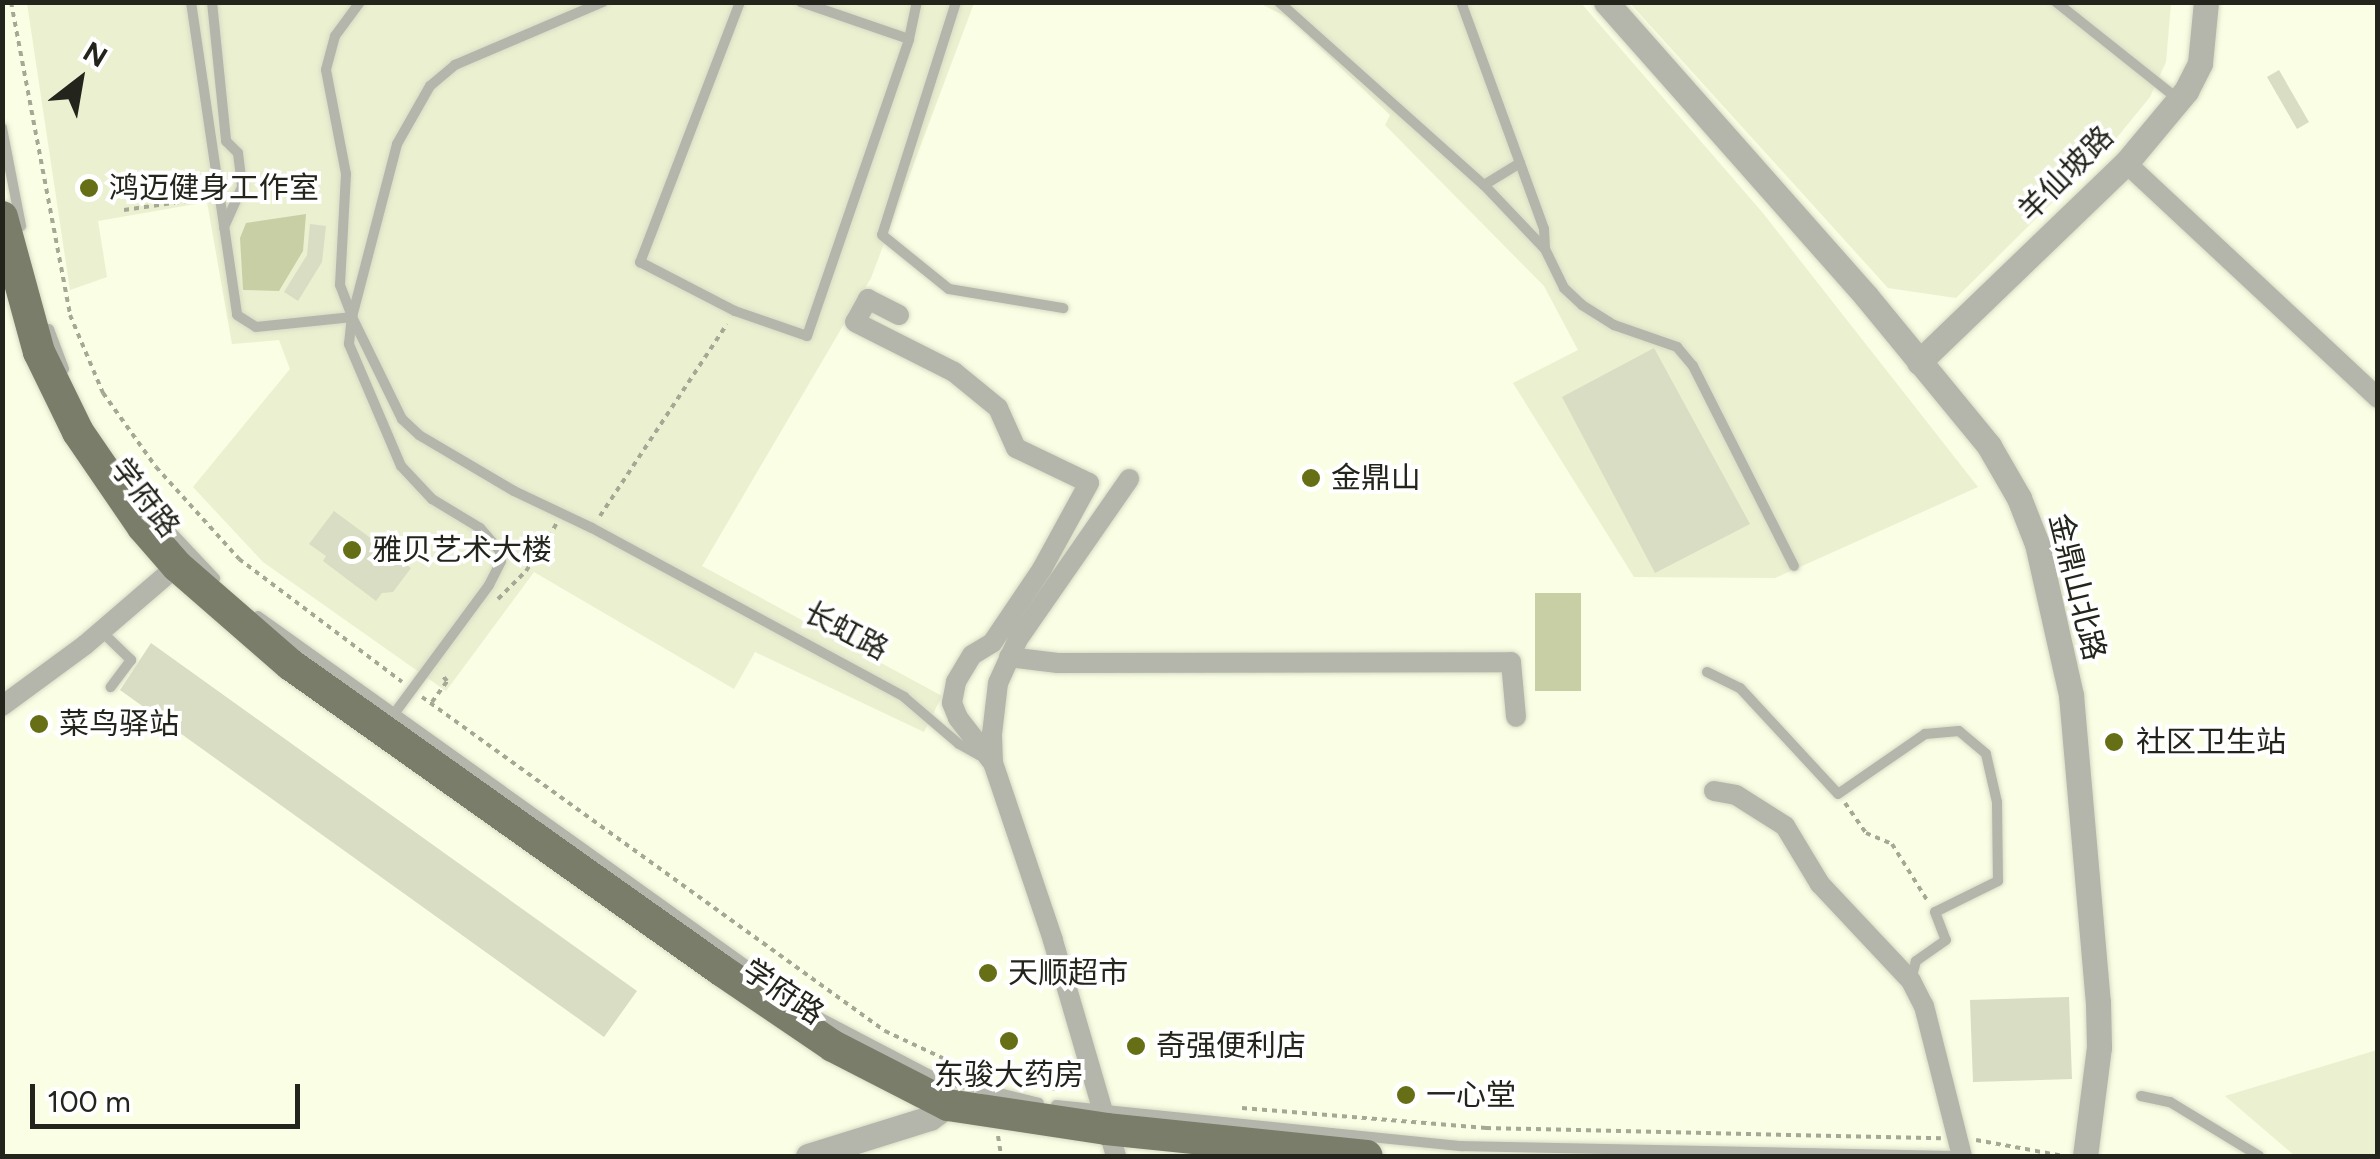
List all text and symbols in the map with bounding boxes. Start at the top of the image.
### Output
north arrow [30,30,130,130]
text: N [77,34,113,74]
street label: 羊仙坡路 [2011,119,2121,229]
place label: 鸿迈健身工作室 [109,170,319,206]
marker: 鸿迈健身工作室 [78,177,100,199]
street label: 学府路 [103,451,187,545]
place label: 金鼎山 [1331,460,1421,496]
marker: 金鼎山 [1300,467,1322,489]
street label: 金鼎山北路 [2041,510,2113,664]
place label: 雅贝艺术大楼 [372,532,552,568]
marker: 雅贝艺术大楼 [341,539,363,561]
street label: 长虹路 [798,594,894,668]
place label: 菜鸟驿站 [59,706,179,742]
marker: 菜鸟驿站 [28,713,50,735]
place label: 社区卫生站 [2136,724,2286,760]
marker: 社区卫生站 [2101,729,2127,755]
street label: 学府路 [736,952,830,1032]
place label: 天顺超市 [1008,955,1128,991]
marker: 天顺超市 [977,962,999,984]
place label: 奇强便利店 [1156,1028,1306,1064]
marker: 东骏大药房 [998,1030,1020,1052]
marker: 奇强便利店 [1125,1035,1147,1057]
place label: 东骏大药房 [934,1057,1084,1093]
scale bar [35,1064,305,1126]
place label: 一心堂 [1426,1077,1516,1113]
text: 100 m [47,1083,131,1120]
marker: 一心堂 [1395,1084,1417,1106]

